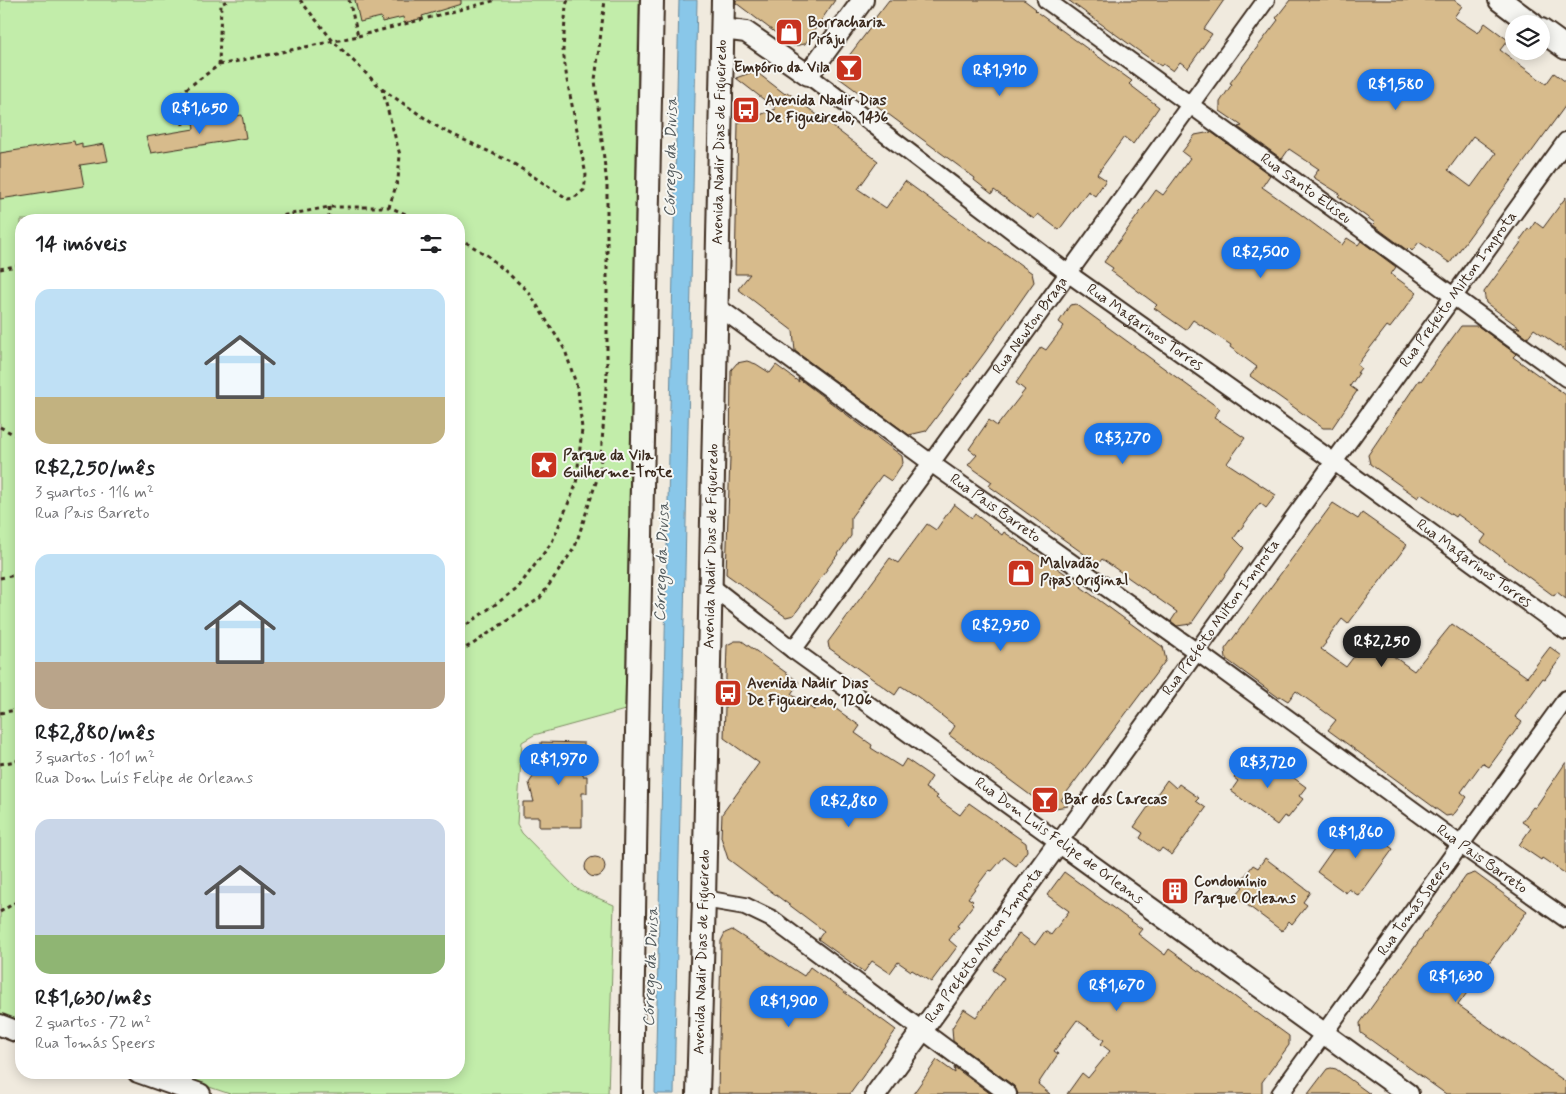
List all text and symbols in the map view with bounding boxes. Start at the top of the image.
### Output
place label: Borracharia Piráju [808,13,886,50]
map controls [1505,15,1550,60]
button: layers [1505,15,1550,60]
shop icon: Borracharia Piráju [774,17,804,47]
street label: Avenida Nadir Dias de Figueiredo [708,39,732,245]
bar icon: Empório da Vila [834,53,864,83]
pin: R$1,910 [954,54,1046,97]
place label: Empório da Vila [734,58,830,78]
text: R$1,910 [973,60,1027,81]
pin: R$1,580 [1350,68,1442,111]
text: R$1,580 [1368,74,1424,95]
place label: Avenida Nadir Dias De Figueiredo, 1436 [765,91,888,130]
pin: R$1,650 [154,92,246,135]
water label: Córrego da Divisa [659,95,685,217]
bus stop icon: Avenida Nadir Dias De Figueiredo, 1436 [731,95,761,125]
text: R$1,650 [172,98,228,119]
street label: Rua Santo Eliseu [1256,149,1355,229]
street label: Rua Prefeito Milton Improta [1395,207,1522,372]
text: 14 imóveis [35,230,127,258]
icon: filters [417,230,445,258]
pin: R$2,500 [1215,236,1307,279]
text: R$2,500 [1232,242,1290,263]
street label: Rua Newton Braga [988,273,1073,379]
street label: Rua Magarinos Torres [1082,279,1207,376]
icon: home [195,322,285,412]
pin: R$3,270 [1077,422,1169,465]
text: R$3,270 [1095,428,1151,449]
street label: Avenida Nadir Dias de Figueiredo [699,443,724,649]
place label: Parque da Vila Guilherme-Trote [563,446,673,483]
place icon: Parque da Vila Guilherme-Trote [529,450,559,480]
text: R$2,250/mês [35,454,155,482]
street label: Rua Pais Barreto [945,469,1045,548]
text: 3 quartos · 116 m² [35,482,154,503]
water label: Córrego da Divisa [649,500,677,622]
text: Rua Pais Barreto [35,503,150,524]
street label: Rua Magarinos Torres [1412,515,1536,613]
street label: Rua Prefeito Milton Improta [1158,535,1285,700]
place label: Malvadão Pipas Original [1040,554,1128,593]
shop icon: Malvadão Pipas Original [1006,558,1036,588]
icon: home [195,587,285,677]
pin: R$2,950 [955,610,1047,652]
text: R$2,950 [972,615,1030,636]
pin: R$2,250 [1336,626,1428,668]
text: R$2,250 [1354,631,1410,652]
place label: Avenida Nadir Dias De Figueiredo, 1206 [747,674,872,713]
bus stop icon: Avenida Nadir Dias De Figueiredo, 1206 [713,678,743,708]
text: R$2,880/mês [35,719,155,747]
pin: R$1,970 [513,744,605,786]
pin: R$3,720 [1222,746,1314,789]
text: 3 quartos · 101 m² [35,747,155,768]
text: R$1,970 [531,749,587,770]
text: R$3,720 [1240,752,1296,773]
text: Rua Dom Luís Felipe de Orleans [35,768,253,789]
street label: Rua Dom Luís Felipe de Orleans [970,773,1148,909]
bar icon: Bar dos Carecas [1030,785,1060,815]
pin: R$2,880 [803,786,895,828]
place label: Bar dos Carecas [1064,790,1168,810]
text: R$2,880 [821,791,877,812]
pin: R$1,860 [1310,816,1402,859]
street label: Rua Pais Barreto [1432,820,1531,899]
text: R$1,860 [1329,822,1383,843]
street label: Avenida Nadir Dias de Figueiredo [689,849,715,1055]
icon: home [195,852,285,942]
street label: Rua Tomás Speers [1373,857,1456,960]
street label: Rua Prefeito Milton Improta [921,863,1048,1027]
place label: Condomínio Parque Orleans [1194,872,1296,909]
building icon: Condomínio Parque Orleans [1160,876,1190,906]
water label: Córrego da Divisa [638,905,666,1027]
pin: R$1,630 [1410,960,1502,1003]
text: R$1,630 [1429,966,1483,987]
pin: R$1,670 [1071,970,1163,1012]
text: R$1,670 [1089,975,1145,996]
text: R$1,630/mês [35,984,151,1012]
pin: R$1,900 [743,986,835,1028]
text: R$1,900 [760,991,818,1012]
text: 2 quartos · 72 m² [35,1012,151,1033]
text: Rua Tomás Speers [35,1033,155,1054]

